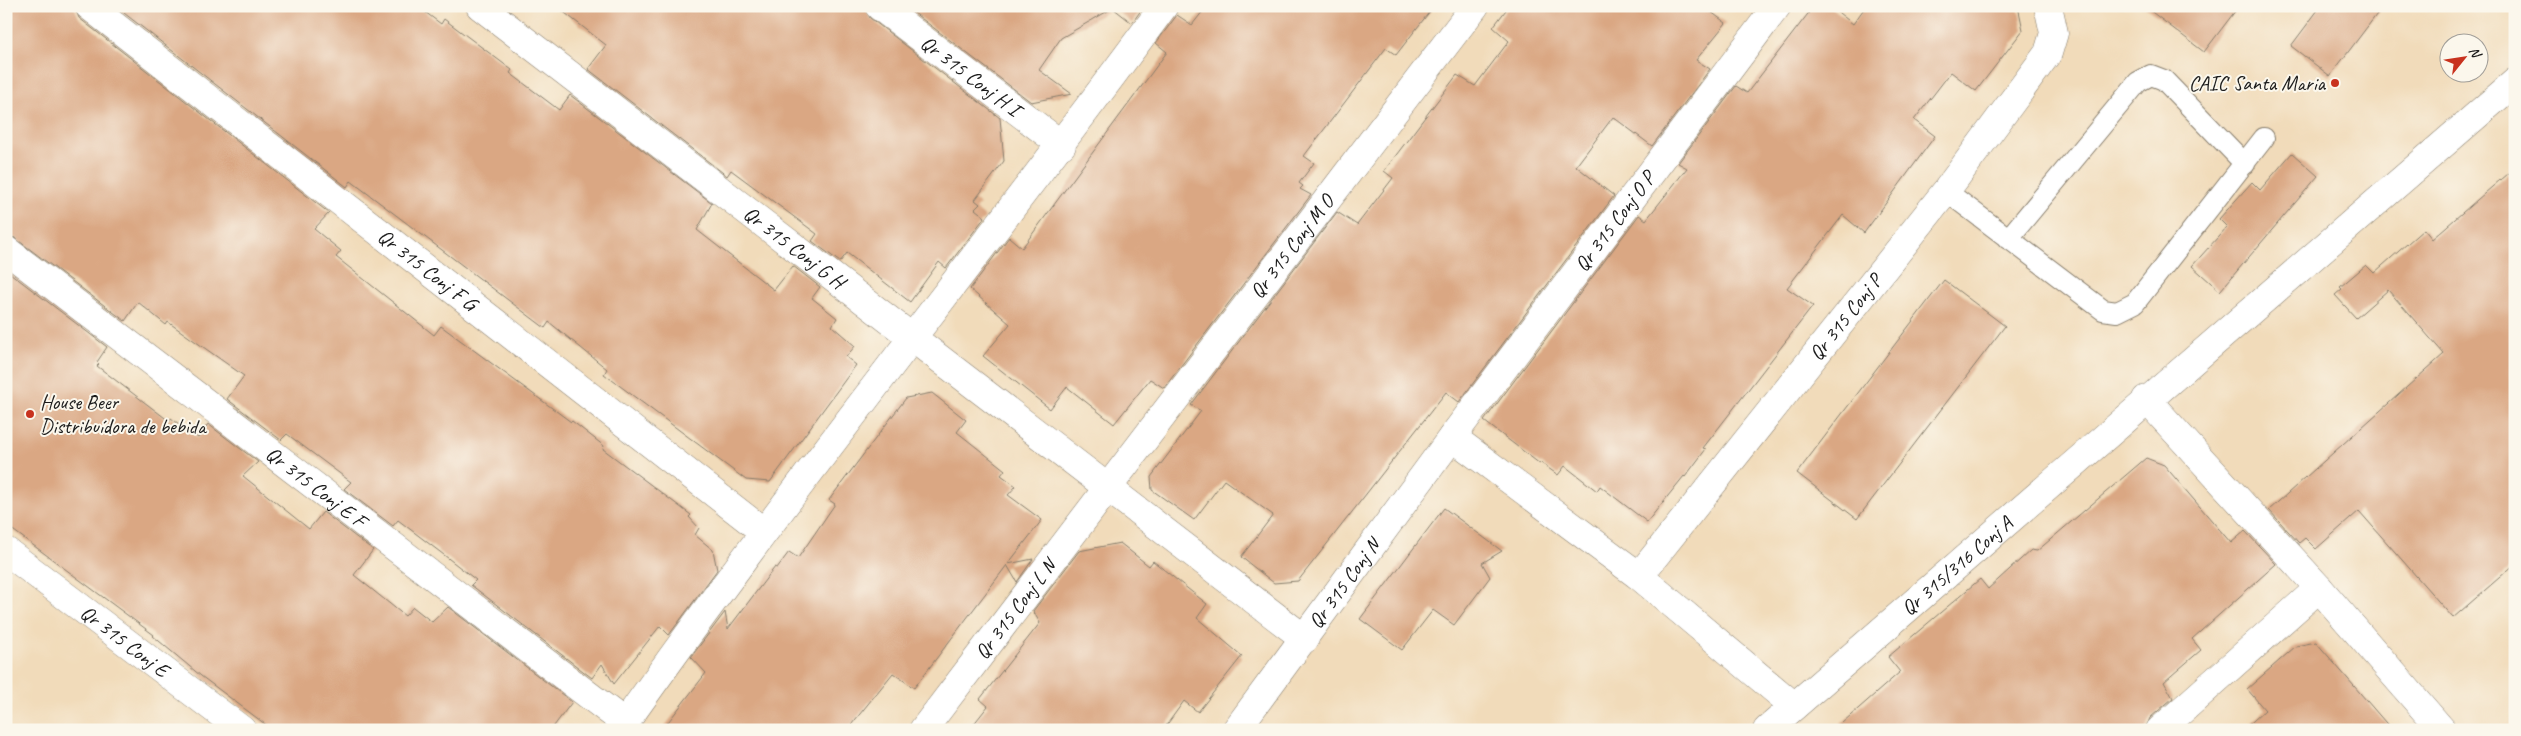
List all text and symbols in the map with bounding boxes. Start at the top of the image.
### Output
street label: Qr 315 Conj H I [916,29,1029,124]
north arrow [2438,32,2488,82]
text: N [2465,44,2486,62]
place label: CAIC Santa Maria [2189,70,2327,96]
marker: CAIC Santa Maria [2329,77,2341,89]
street label: Qr 315 Conj O P [1569,164,1662,276]
street label: Qr 315 Conj M O [1244,187,1341,303]
street label: Qr 315 Conj G H [739,200,852,296]
street label: Qr 315 Conj F G [373,223,485,318]
street label: Qr 315 Conj P [1803,267,1889,365]
place label: House Beer Distribuídora de bebida [40,389,208,439]
marker: House Beer Distribuídora de bebida [24,408,36,420]
street label: Qr 315 Conj E F [261,440,374,536]
street label: Qr 315/316 Conj A [1896,509,2019,621]
street label: Qr 315 Conj N [1302,531,1387,633]
street label: Qr 315 Conj L N [969,552,1063,664]
street label: Qr 315 Conj E [75,599,176,685]

